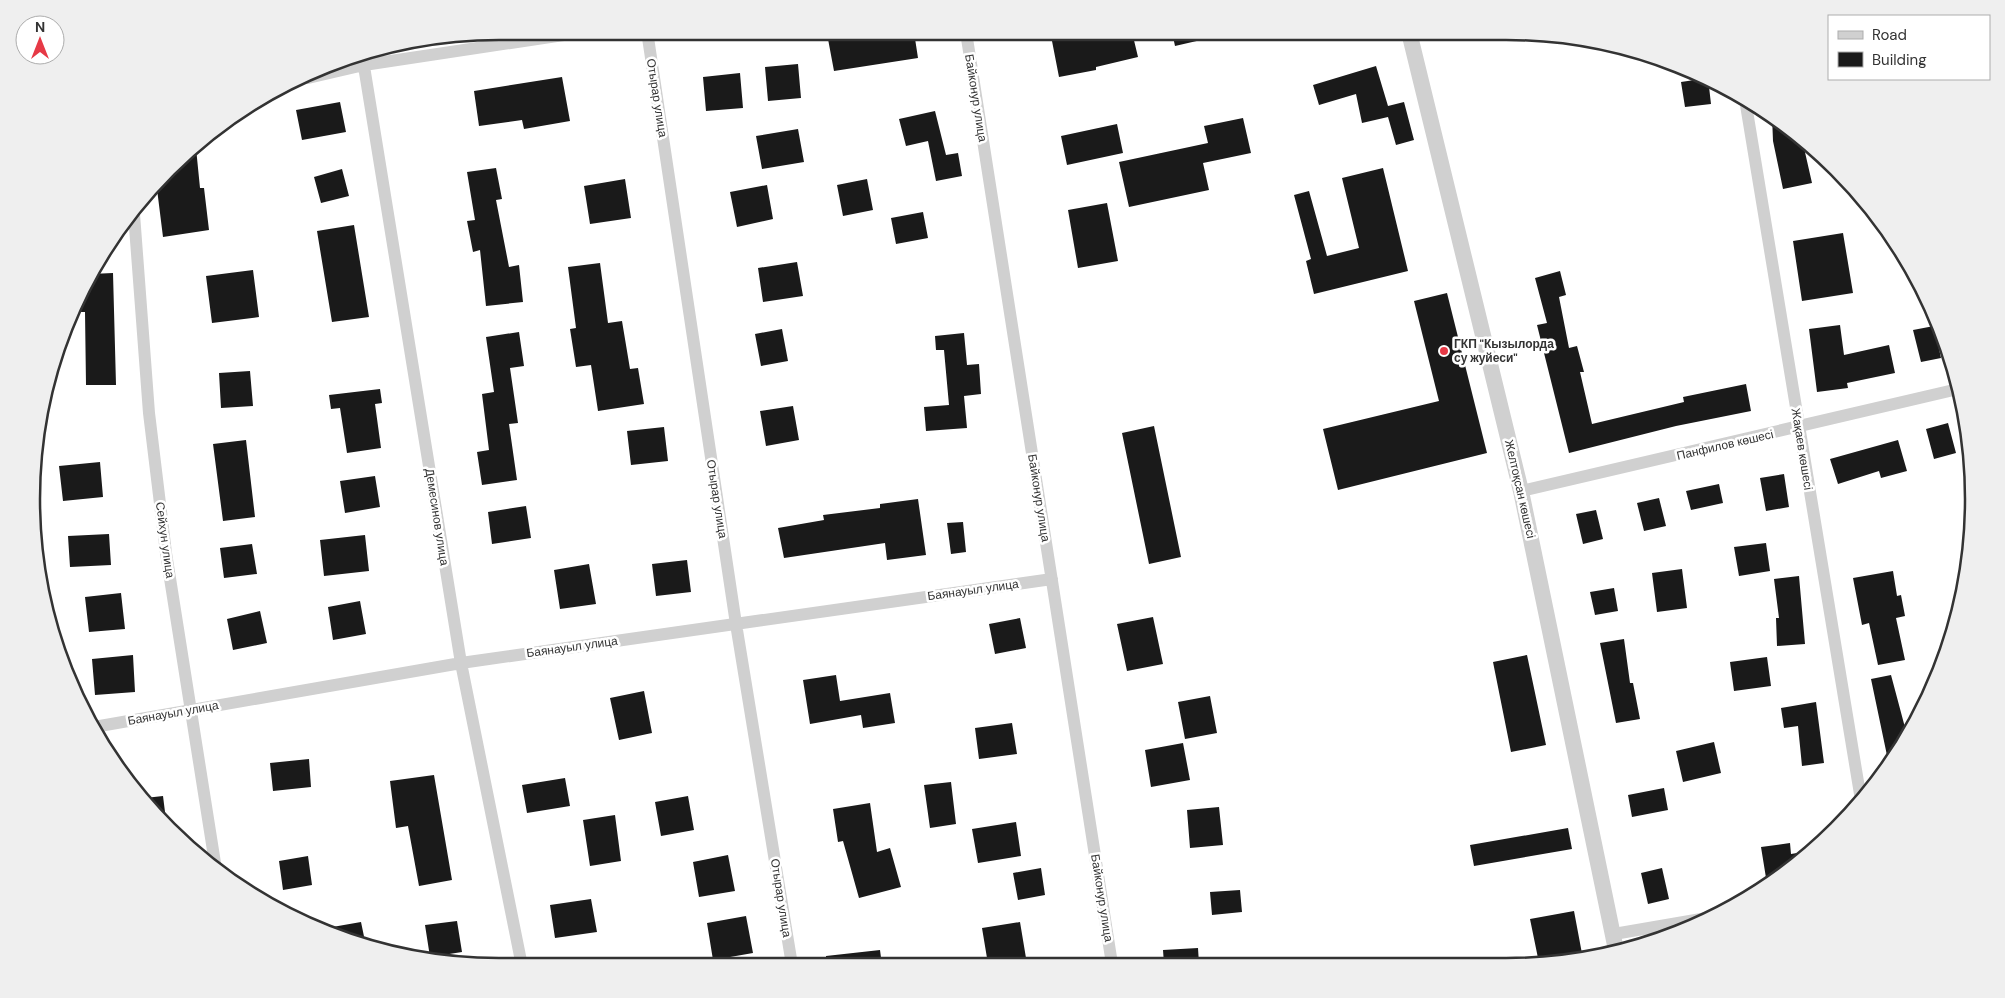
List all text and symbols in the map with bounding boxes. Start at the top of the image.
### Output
north arrow [15,15,65,65]
legend [1828,15,1990,80]
text: N [35,18,45,36]
text: Road [1872,25,1907,45]
text: Building [1872,50,1927,70]
street label: Байконур улица [961,53,991,143]
street label: Отырар улица [643,57,671,139]
place label: ГКП "Кызылорда су жуйеси" [1454,336,1554,366]
marker: ГКП "Кызылорда су жуйеси" [1438,345,1450,357]
street label: Жақаев көшесі [1788,407,1816,491]
street label: Панфилов көшесі [1675,426,1775,464]
street label: Желтоқсан көшесі [1501,438,1539,540]
street label: Байконур улица [1024,453,1054,543]
street label: Отырар улица [703,458,731,540]
street label: Демесинов улица [421,467,453,567]
street label: Сейхун улица [152,501,178,579]
street label: Баянауыл улица [926,576,1020,604]
street label: Баянауыл улица [525,633,619,661]
street label: Баянауыл улица [126,697,220,729]
street label: Байконур улица [1087,853,1117,943]
street label: Отырар улица [767,857,795,939]

